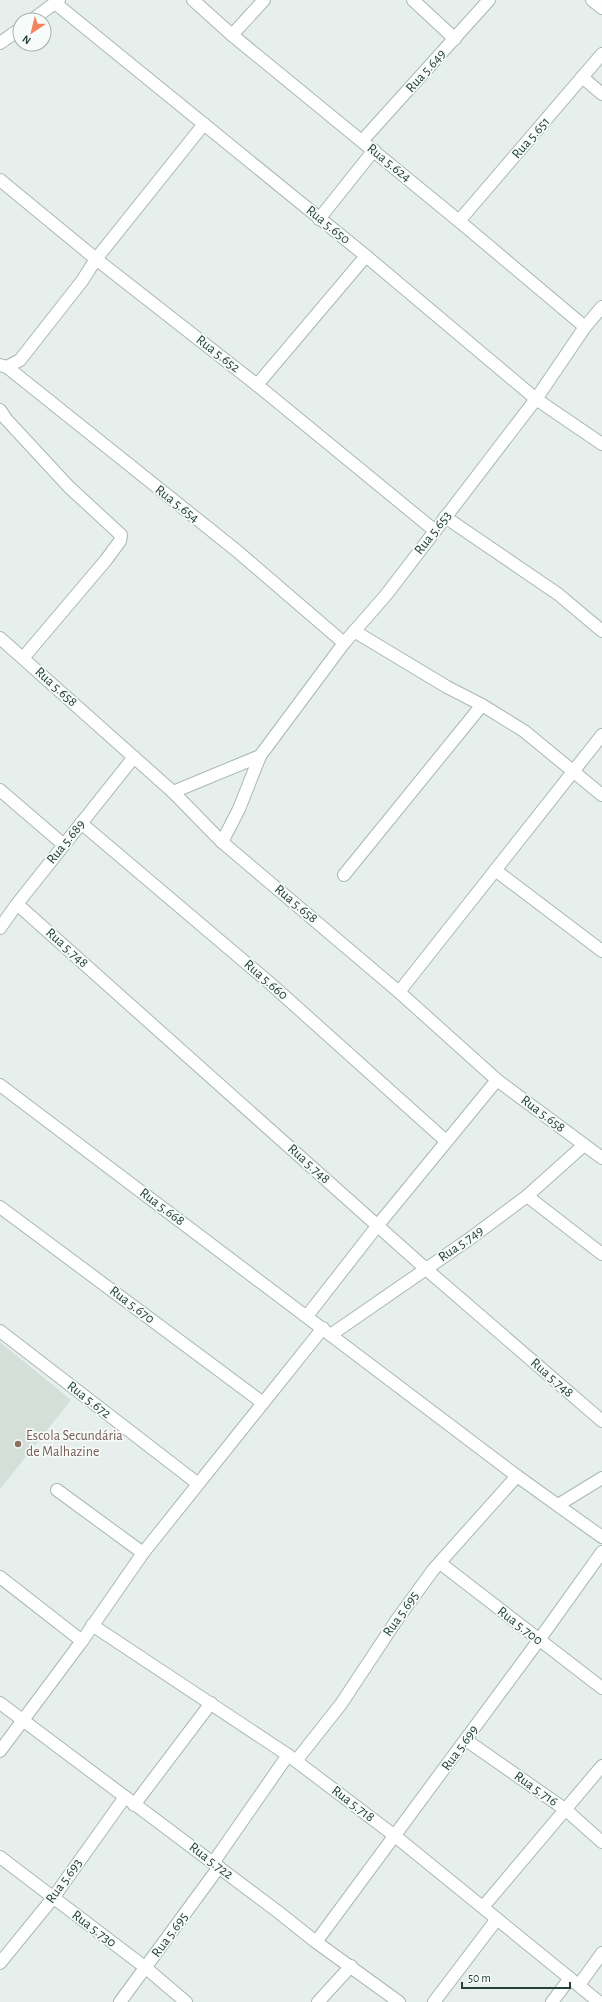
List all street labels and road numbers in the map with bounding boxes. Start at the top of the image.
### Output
street label: Rua 5.649 [403,47,449,95]
street label: Rua 5.651 [509,115,553,161]
street label: Rua 5.624 [364,141,414,185]
street label: Rua 5.650 [303,203,353,247]
street label: Rua 5.652 [193,333,243,375]
street label: Rua 5.654 [152,483,202,526]
street label: Rua 5.653 [412,509,454,557]
street label: Rua 5.658 [32,665,80,709]
street label: Rua 5.689 [44,817,88,867]
street label: Rua 5.658 [272,882,320,926]
street label: Rua 5.748 [43,926,91,970]
street label: Rua 5.660 [241,957,291,1003]
street label: Rua 5.658 [518,1093,568,1135]
street label: Rua 5.748 [285,1142,333,1186]
street label: Rua 5.668 [137,1186,187,1228]
street label: Rua 5.749 [436,1223,486,1265]
street label: Rua 5.670 [107,1284,157,1326]
street label: Rua 5.748 [528,1356,576,1400]
street label: Rua 5.672 [64,1379,114,1421]
street label: Rua 5.695 [381,1589,422,1639]
street label: Rua 5.700 [495,1604,545,1648]
street label: Rua 5.699 [439,1723,481,1773]
street label: Rua 5.716 [512,1769,560,1809]
street label: Rua 5.718 [329,1783,377,1825]
street label: Rua 5.722 [186,1840,236,1882]
street label: Rua 5.693 [43,1856,85,1906]
street label: Rua 5.730 [69,1908,119,1950]
street label: Rua 5.695 [149,1910,191,1960]

